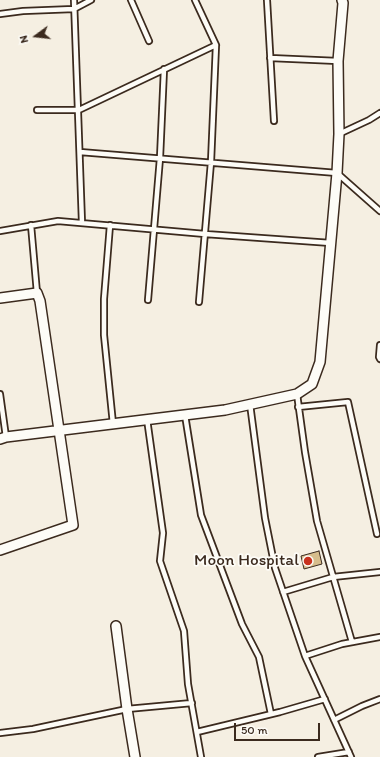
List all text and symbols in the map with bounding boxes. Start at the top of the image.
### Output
north arrow [16,16,56,56]
text: N [17,34,31,45]
place label: Moon Hospital [194,551,299,571]
marker: Moon Hospital [302,555,314,567]
scale bar [236,715,322,741]
text: 50 m [241,723,267,737]

